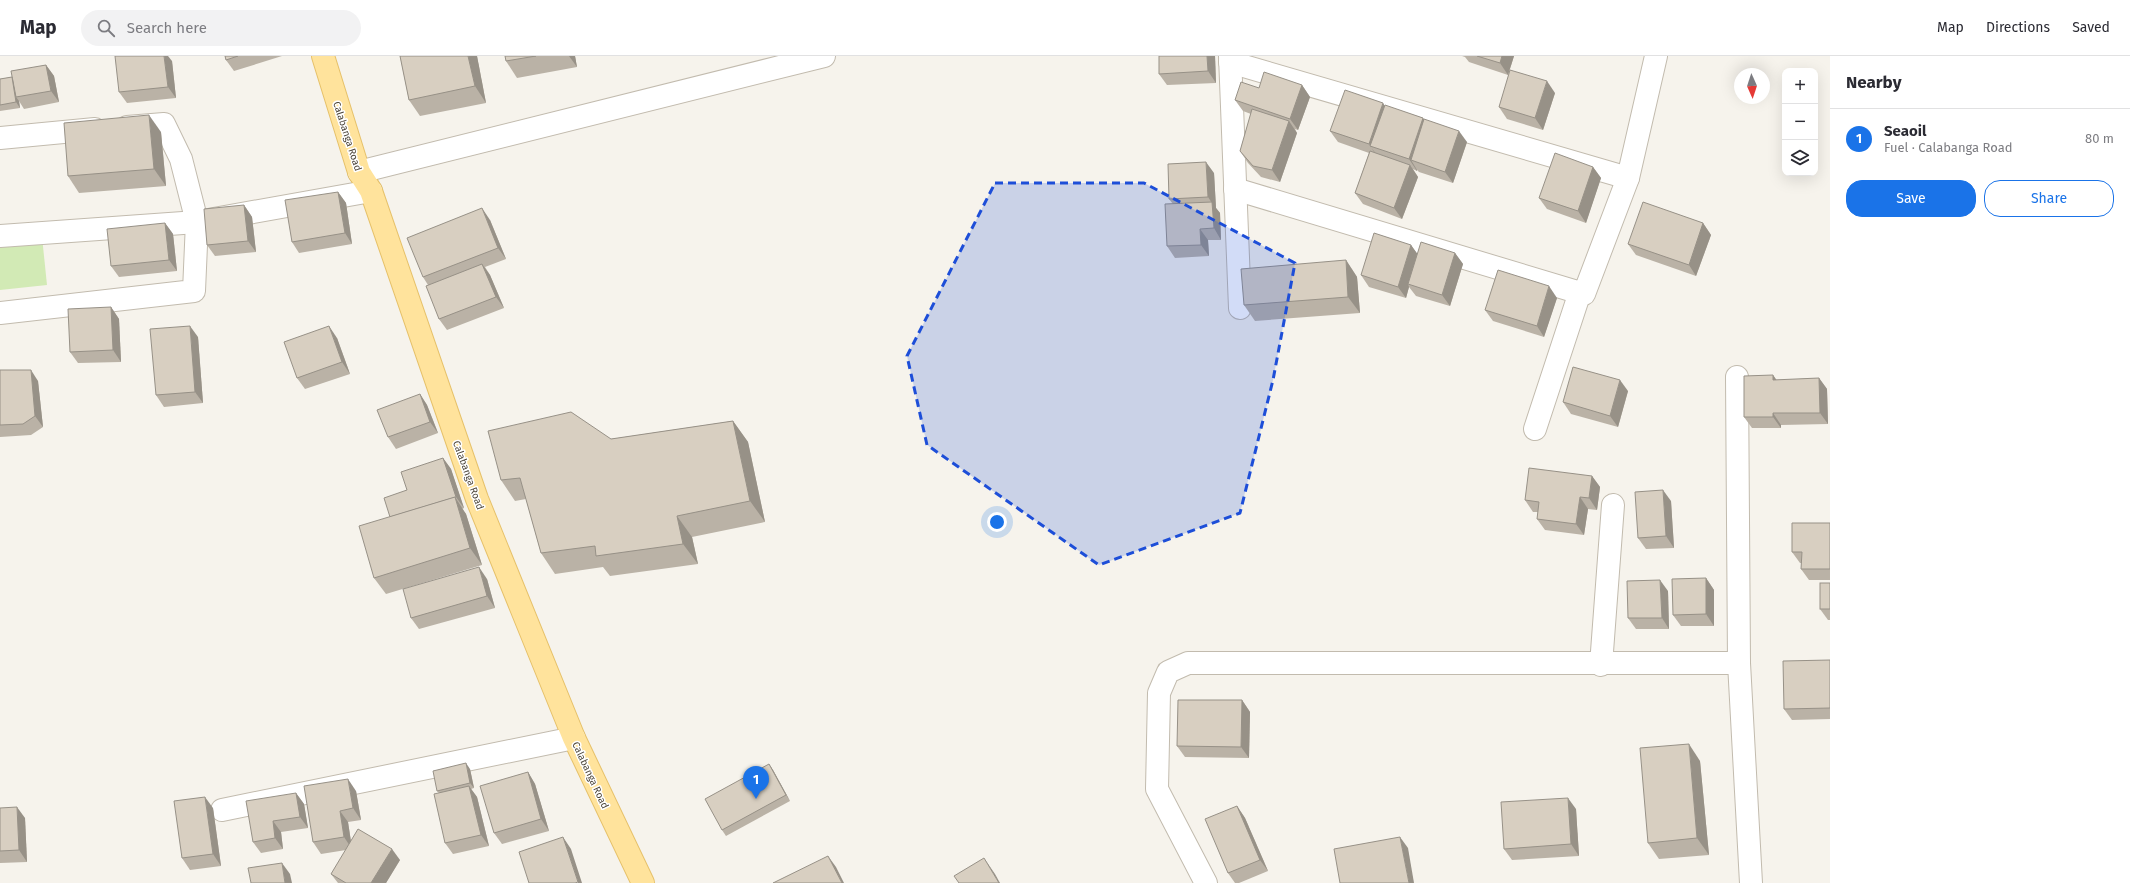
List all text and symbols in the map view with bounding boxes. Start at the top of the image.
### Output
search box [81,10,361,46]
text: Map [20,16,57,39]
icon: search [95,17,117,39]
text: Search here [127,19,207,37]
text: Map [1937,19,1964,36]
text: Directions [1986,19,2050,36]
text: Saved [2072,19,2110,36]
north arrow [1734,68,1770,104]
map controls [1782,68,1818,176]
button: + [1782,68,1818,104]
text: Nearby [1846,72,1901,93]
street label: Calabanga Road [330,100,364,173]
button: − [1782,104,1818,140]
text: Seaoil [1884,122,1926,140]
text: 1 [1856,131,1862,146]
text: 80 m [2085,131,2114,146]
button: layers [1782,140,1818,176]
text: Fuel · Calabanga Road [1884,140,2013,155]
button: Save [1846,180,1976,217]
button: Share [1984,180,2114,217]
street label: Calabanga Road [450,439,486,511]
your location [987,512,1007,532]
street label: Calabanga Road [569,740,611,811]
pin: 1 [743,766,769,799]

